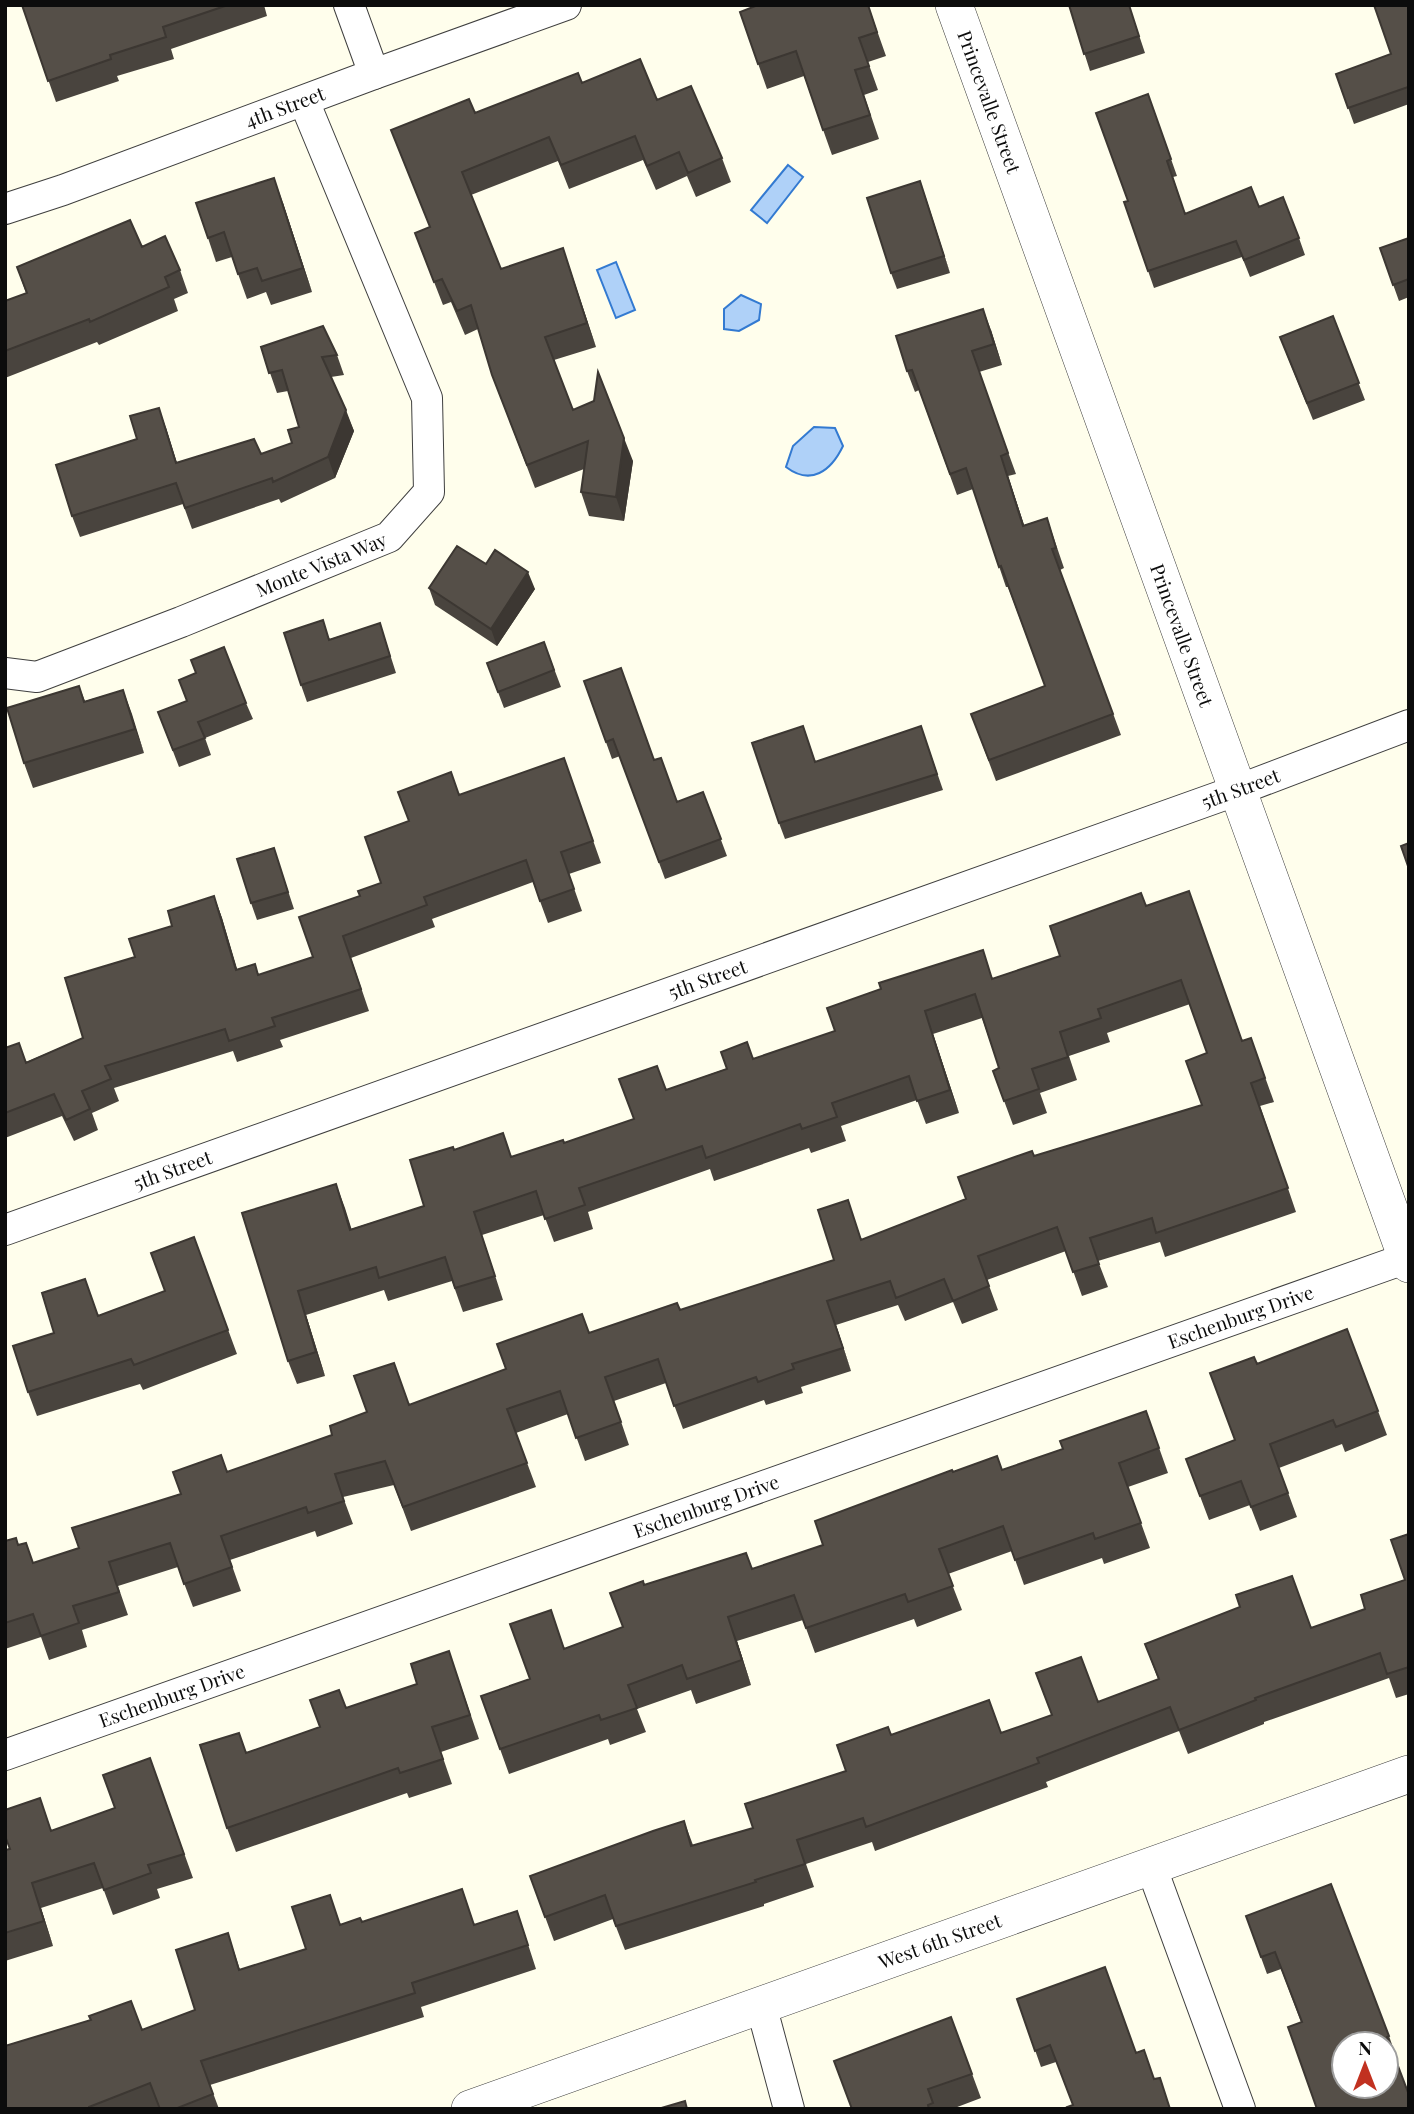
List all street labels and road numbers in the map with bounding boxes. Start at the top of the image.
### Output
street label: Princevalle Street [952,27,1028,177]
street label: 4th Street [241,79,328,133]
street label: Monte Vista Way [252,525,391,602]
street label: Princevalle Street [1145,560,1220,710]
street label: 5th Street [1198,761,1283,814]
street label: 5th Street [664,952,750,1004]
street label: 5th Street [130,1143,215,1195]
street label: Eschenburg Drive [1164,1278,1317,1354]
street label: Eschenburg Drive [629,1468,782,1543]
street label: Eschenburg Drive [95,1657,248,1733]
street label: West 6th Street [874,1906,1005,1975]

